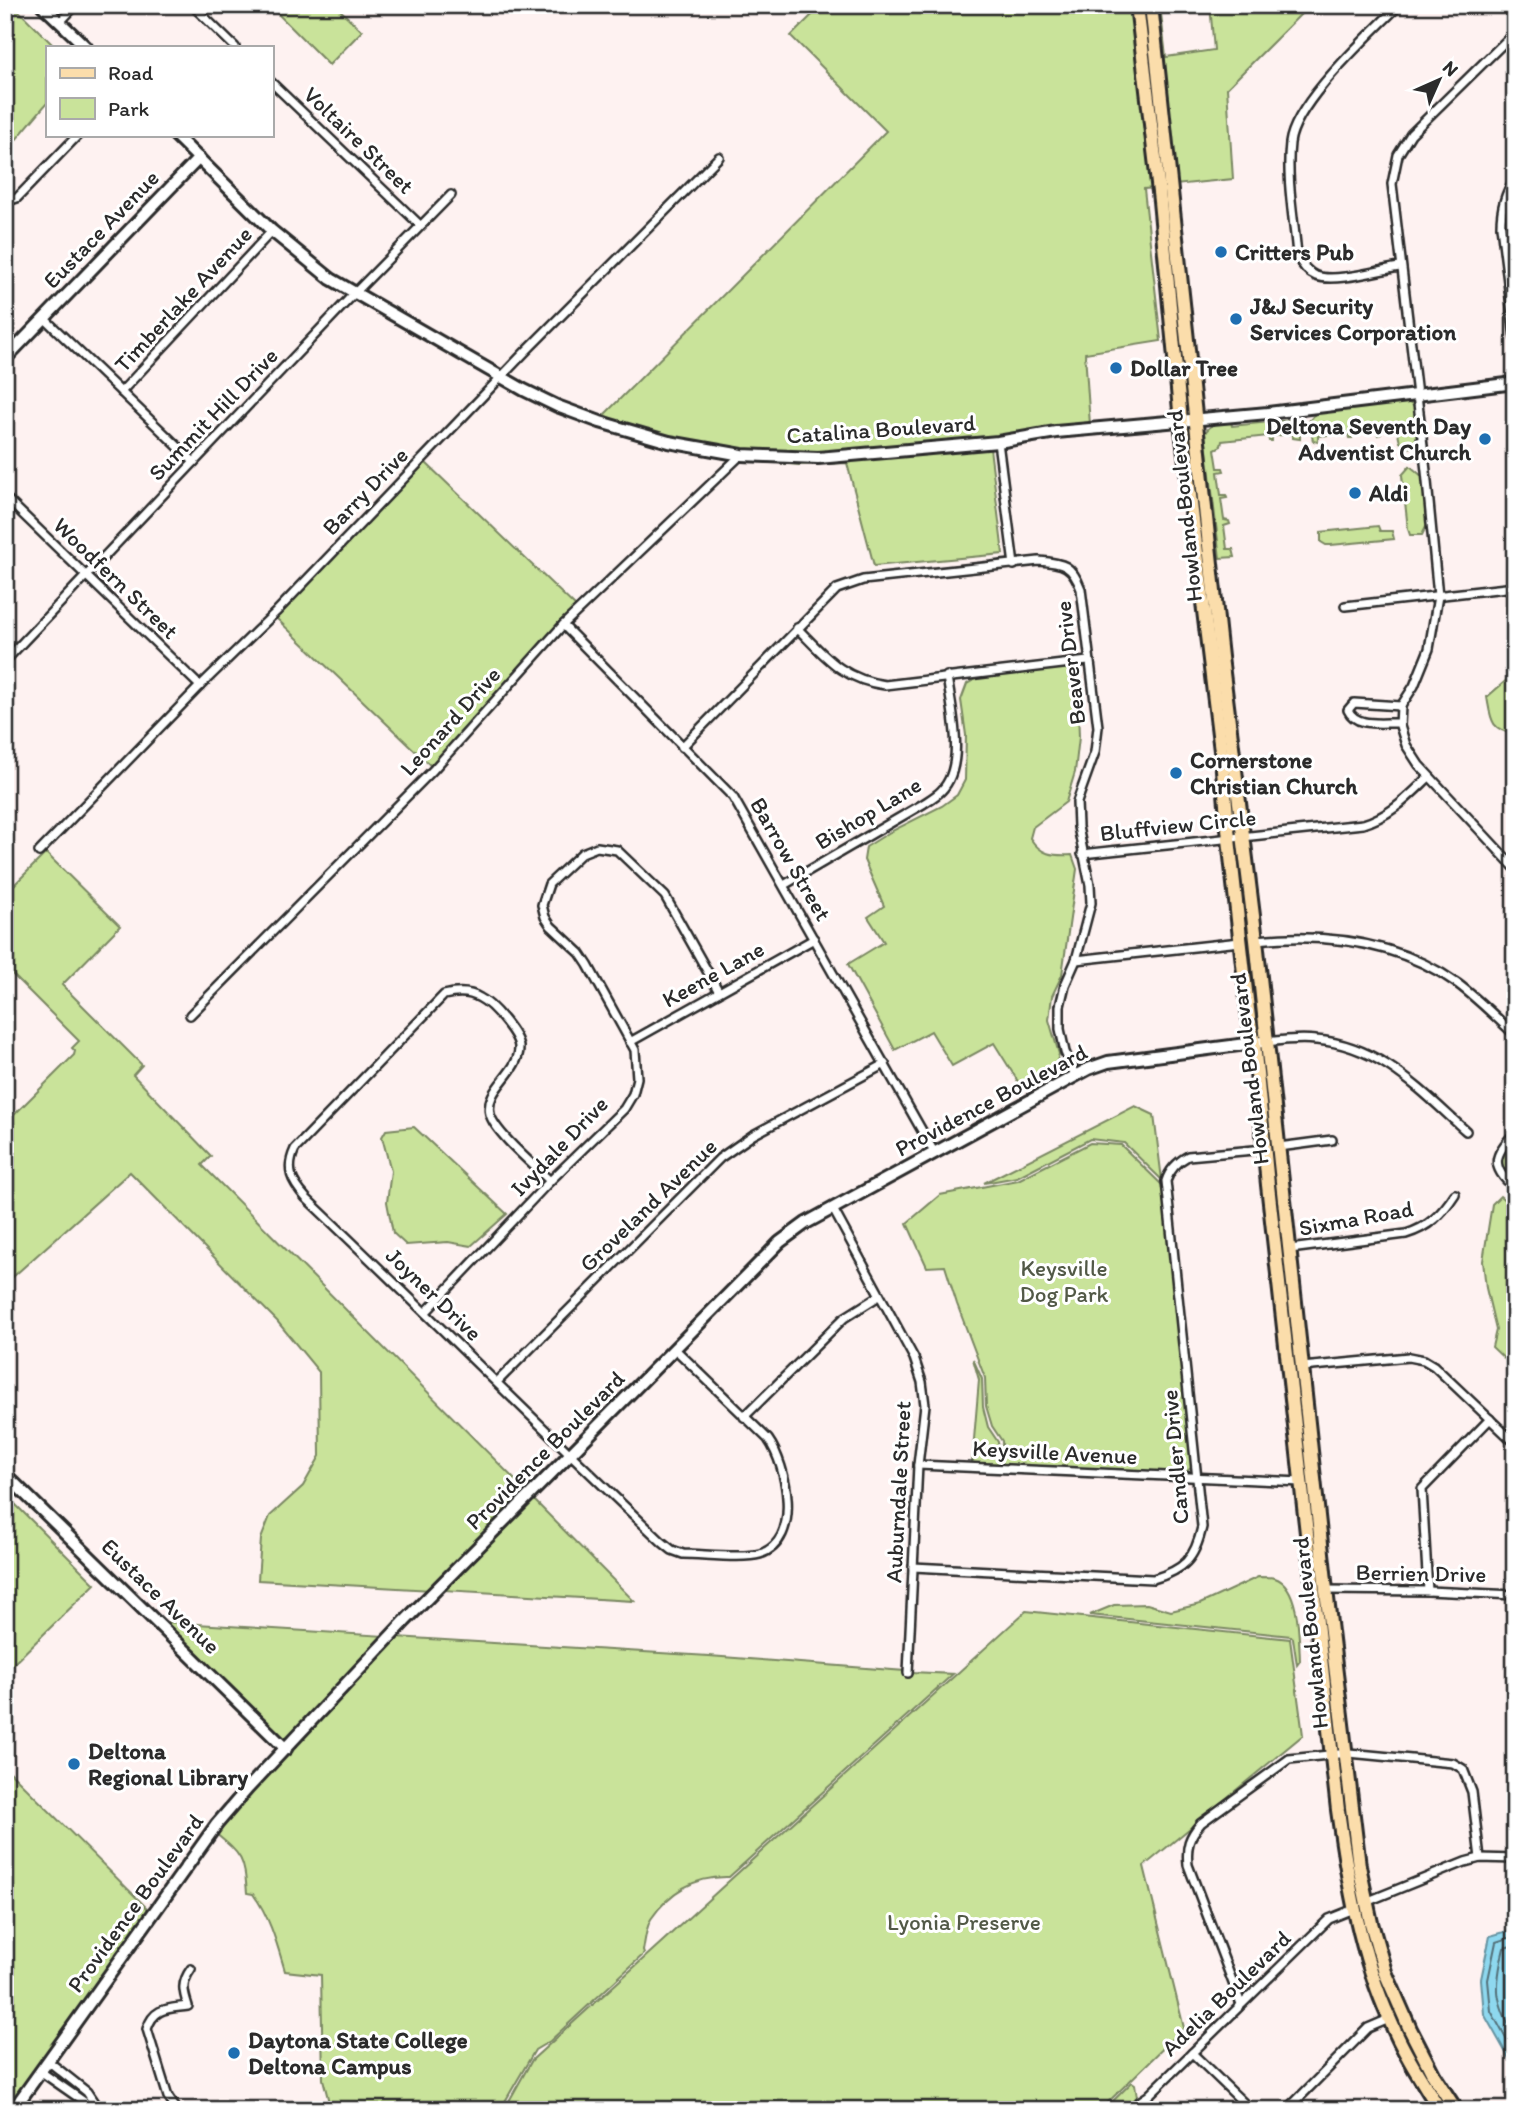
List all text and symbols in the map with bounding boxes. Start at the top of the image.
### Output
legend [46,46,273,136]
north arrow [1404,46,1474,116]
text: N [1438,56,1463,81]
text: Road [108,60,154,85]
street label: Voltaire Street [298,80,420,200]
text: Park [108,96,150,121]
street label: Eustace Avenue [37,164,165,294]
street label: Timberlake Avenue [108,220,258,378]
place label: Critters Pub [1235,238,1354,266]
marker: Critters Pub [1213,244,1229,260]
place label: J&J Security Services Corporation [1249,292,1457,346]
marker: J&J Security Services Corporation [1228,311,1244,327]
street label: Summit Hill Drive [142,342,284,486]
place label: Dollar Tree [1130,354,1238,382]
marker: Dollar Tree [1108,360,1124,376]
street label: Catalina Boulevard [785,408,977,450]
street label: Howland Boulevard [1160,409,1208,603]
place label: Deltona Seventh Day Adventist Church [1266,412,1472,466]
marker: Deltona Seventh Day Adventist Church [1477,431,1493,447]
street label: Barry Drive [316,441,414,541]
place label: Aldi [1368,479,1408,507]
marker: Aldi [1347,485,1363,501]
street label: Woodfern Street [48,511,184,645]
street label: Beaver Drive [1049,599,1091,727]
street label: Leonard Drive [394,661,506,781]
place label: Cornerstone Christian Church [1190,746,1358,800]
marker: Cornerstone Christian Church [1168,765,1184,781]
street label: Bishop Lane [810,770,926,856]
street label: Barrow Street [744,792,838,926]
street label: Bluffview Circle [1098,803,1258,847]
street label: Keene Lane [657,934,769,1014]
street label: Howland Boulevard [1223,972,1275,1166]
street label: Providence Boulevard [890,1037,1092,1163]
street label: Ivydale Drive [504,1090,614,1202]
street label: Groveland Avenue [573,1132,723,1278]
street label: Sixma Road [1297,1194,1416,1242]
street label: Joyner Drive [380,1241,488,1347]
park label: Keysville Dog Park [1020,1254,1109,1308]
street label: Providence Boulevard [460,1364,631,1535]
street label: Candler Drive [1155,1388,1195,1526]
street label: Auburndale Street [879,1400,917,1584]
street label: Keysville Avenue [972,1434,1138,1470]
street label: Eustace Avenue [96,1532,226,1660]
street label: Howland Boulevard [1286,1536,1334,1730]
street label: Berrien Drive [1355,1558,1487,1588]
place label: Deltona Regional Library [88,1737,248,1791]
marker: Deltona Regional Library [66,1756,82,1772]
street label: Providence Boulevard [61,1808,209,1998]
park label: Lyonia Preserve [887,1908,1041,1936]
street label: Adelia Boulevard [1155,1924,1297,2062]
place label: Daytona State College Deltona Campus [248,2026,468,2080]
marker: Daytona State College Deltona Campus [226,2045,242,2061]

